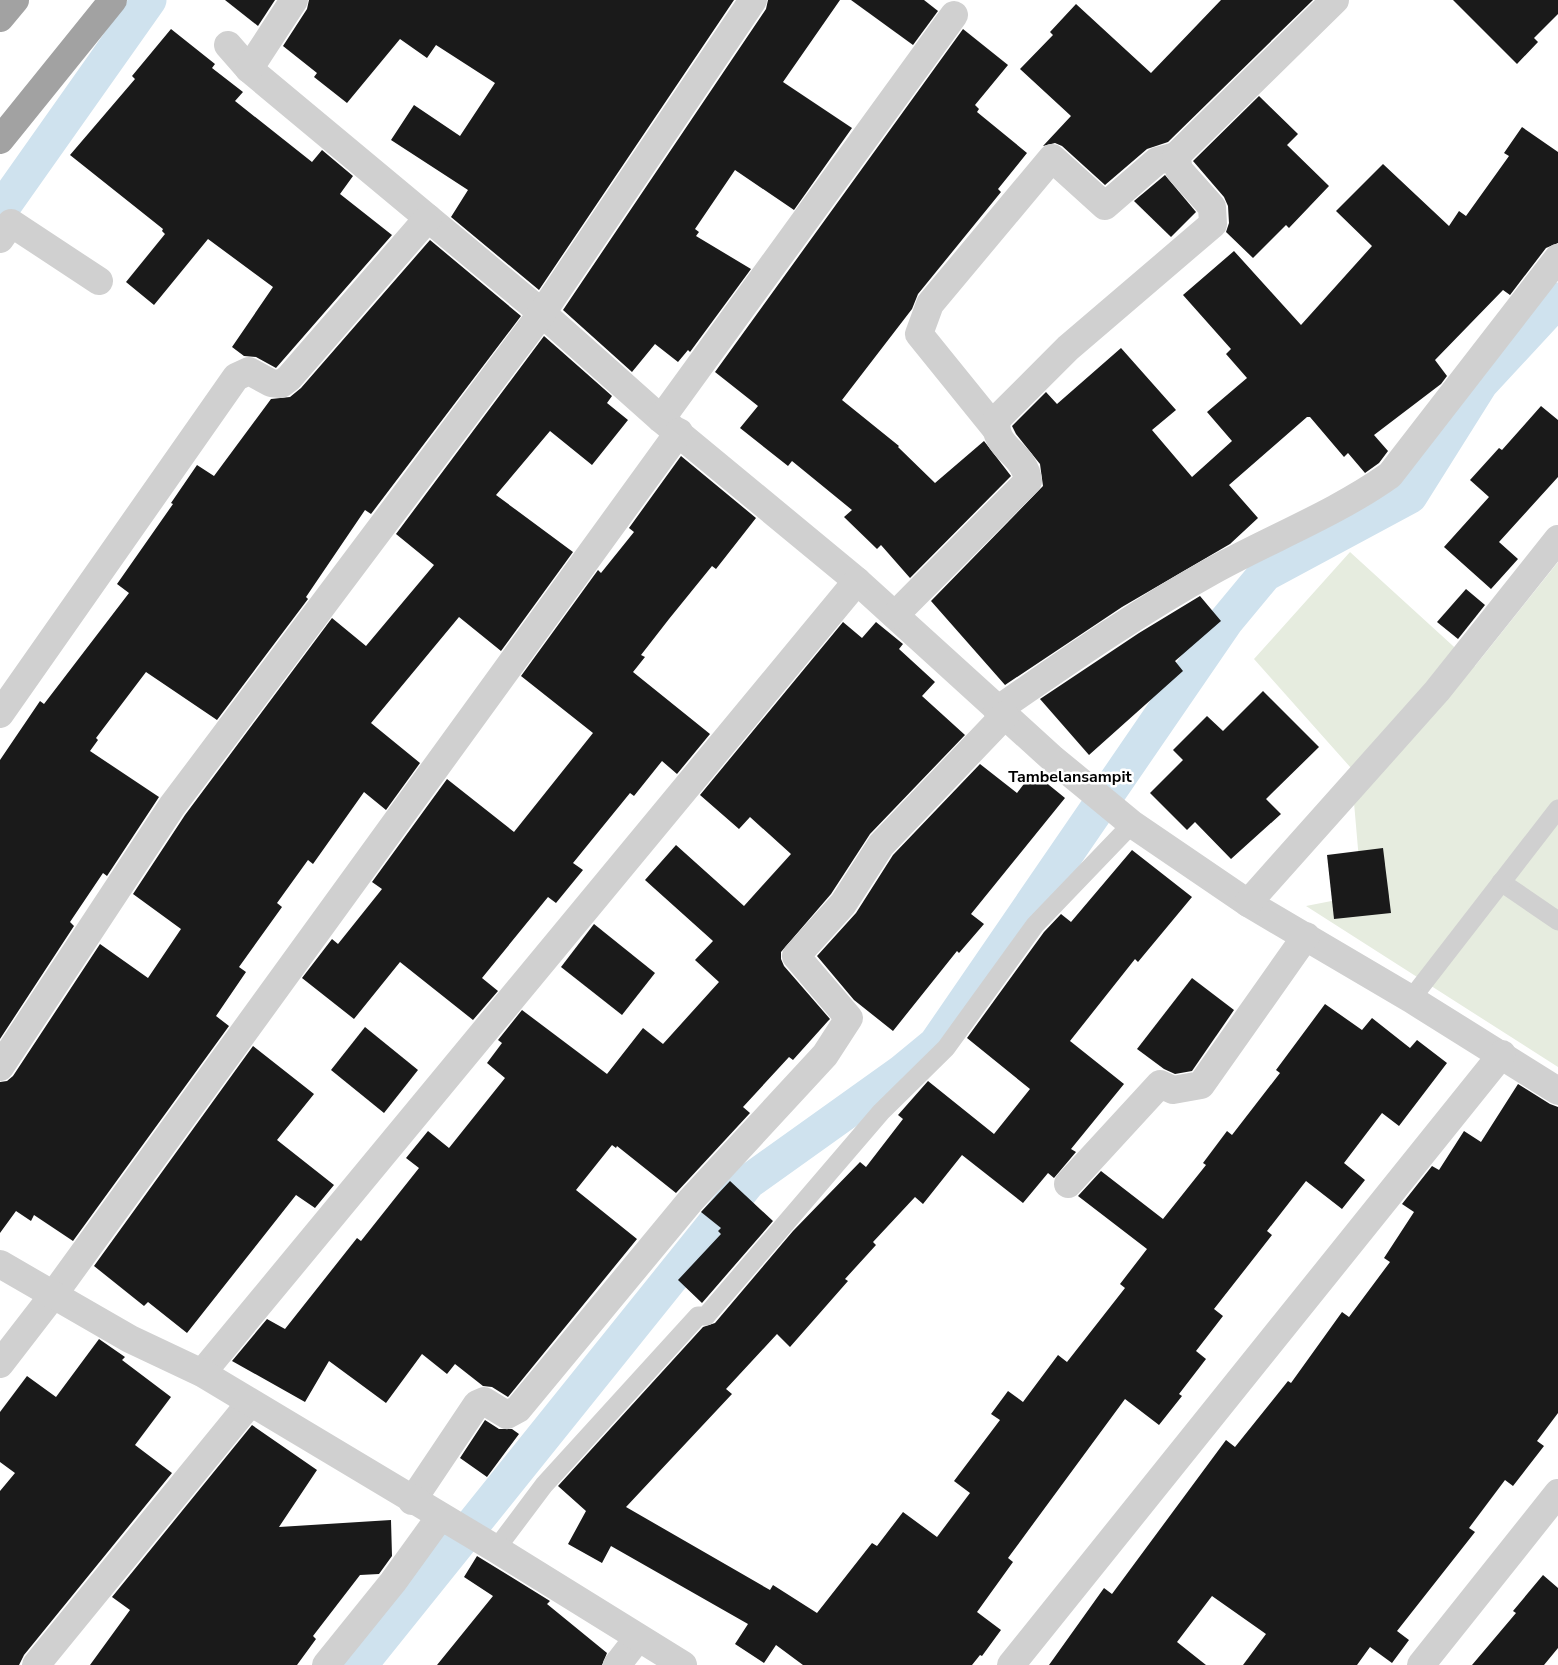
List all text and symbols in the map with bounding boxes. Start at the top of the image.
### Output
district label: Tambelansampit [1008,766,1133,788]

